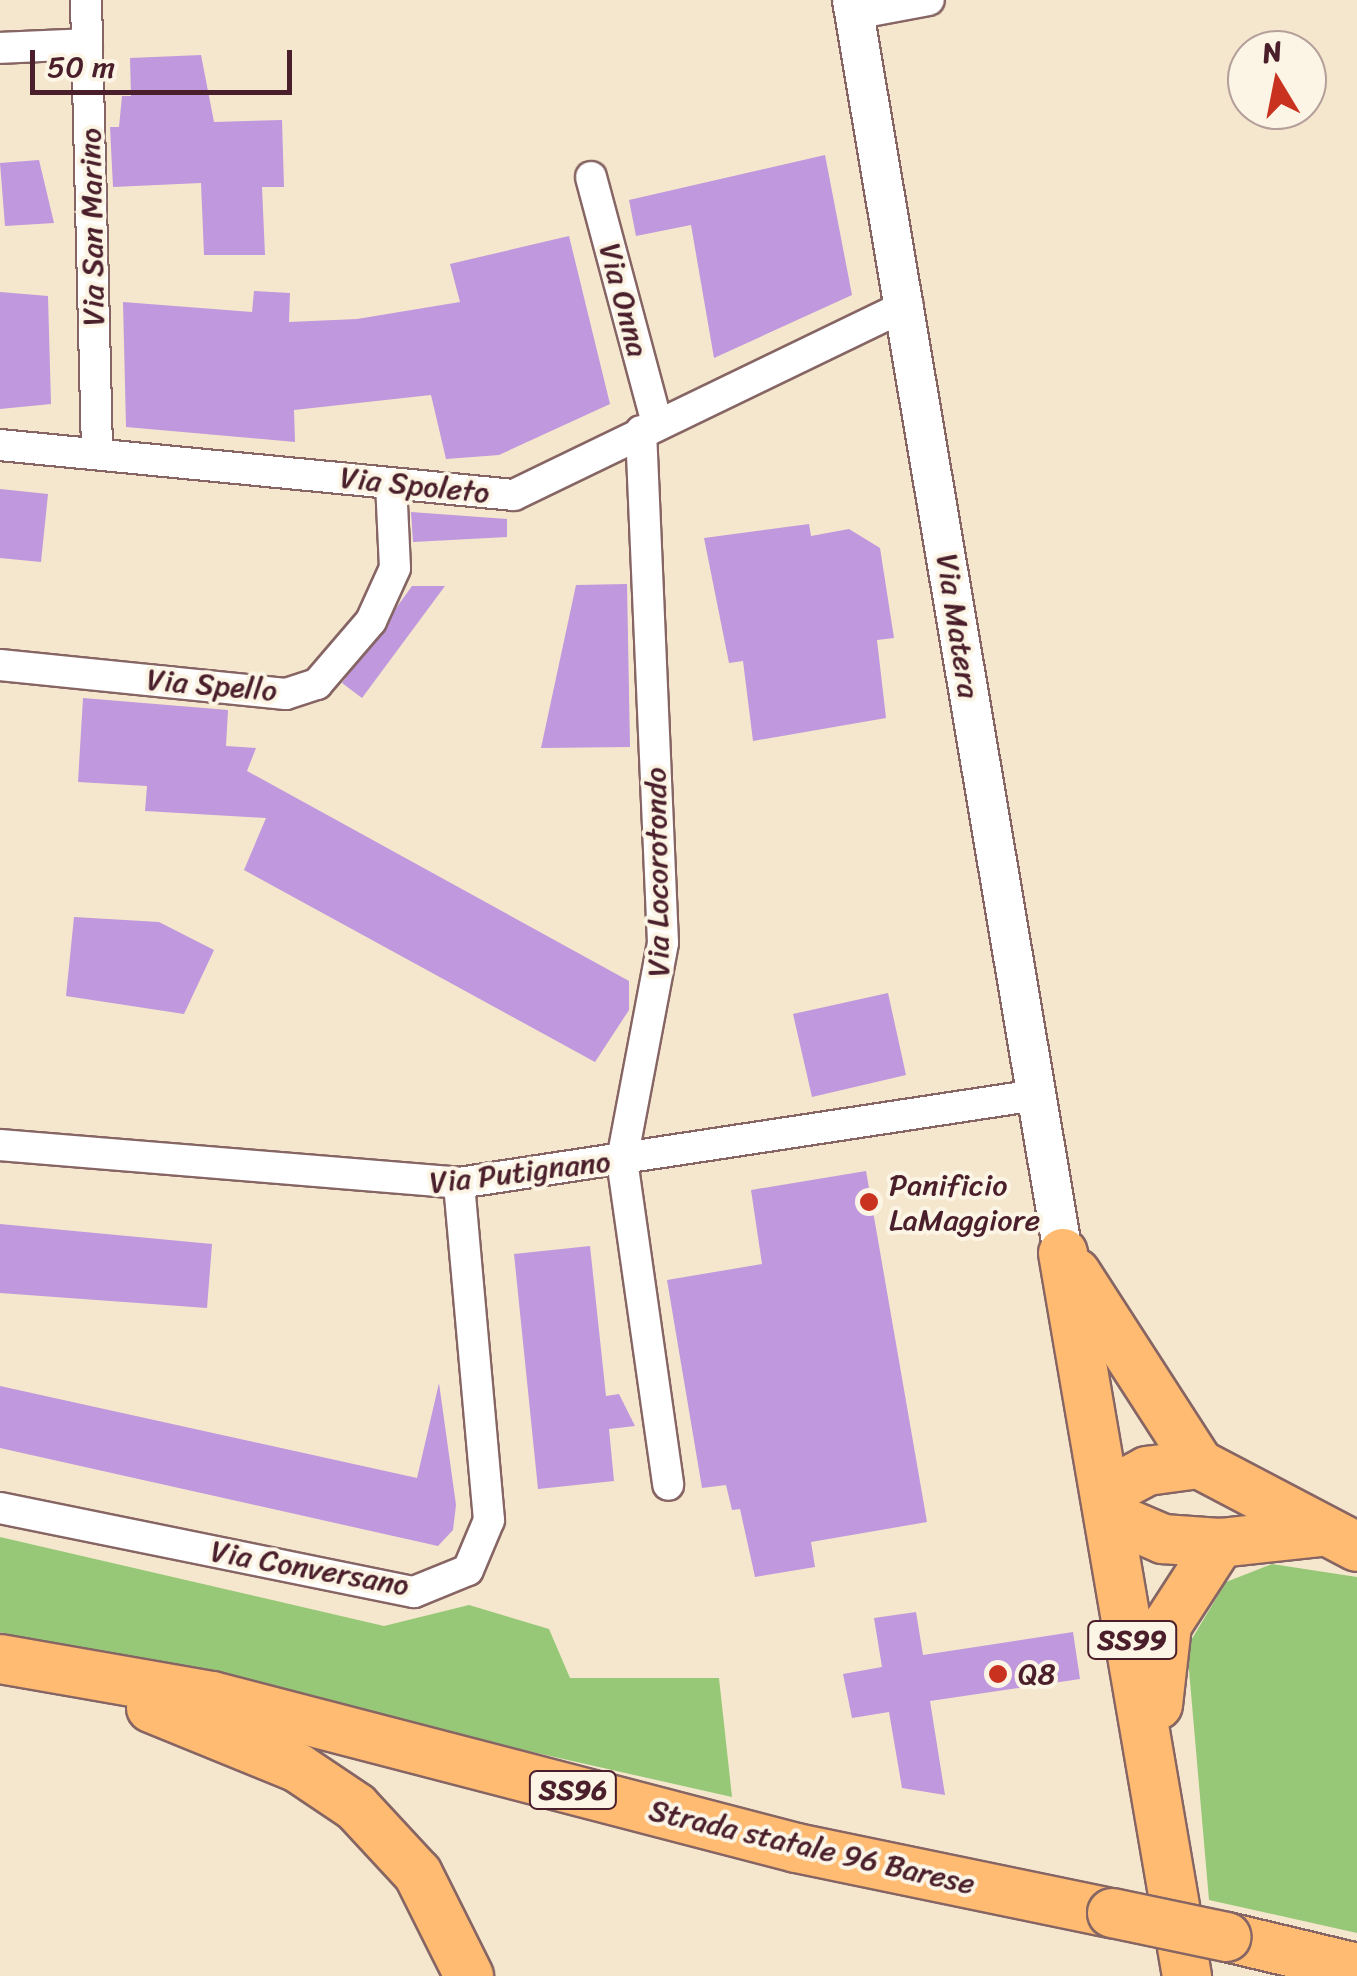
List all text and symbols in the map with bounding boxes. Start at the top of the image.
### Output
text: N [1258,26,1286,78]
scale bar [35,30,298,92]
north arrow [1227,30,1327,130]
text: 50 m [47,40,115,94]
street label: Via San Marino [72,128,112,326]
street label: Via Onna [592,239,656,361]
street label: Via Spoleto [339,459,491,511]
street label: Via Matera [929,552,987,700]
street label: Via Spello [145,661,279,709]
street label: Via Locorotondo [637,767,677,977]
street label: Via Putignano [427,1143,613,1201]
place label: Panificio LaMaggiore [889,1167,1040,1238]
marker: Panificio LaMaggiore [858,1191,880,1213]
street label: Via Conversano [208,1533,412,1603]
road number: SS99 [1087,1617,1177,1663]
place label: Q8 [1018,1656,1056,1692]
marker: Q8 [987,1663,1009,1685]
road number: SS96 [528,1767,618,1813]
street label: Strada statale 96 Barese [647,1792,977,1902]

